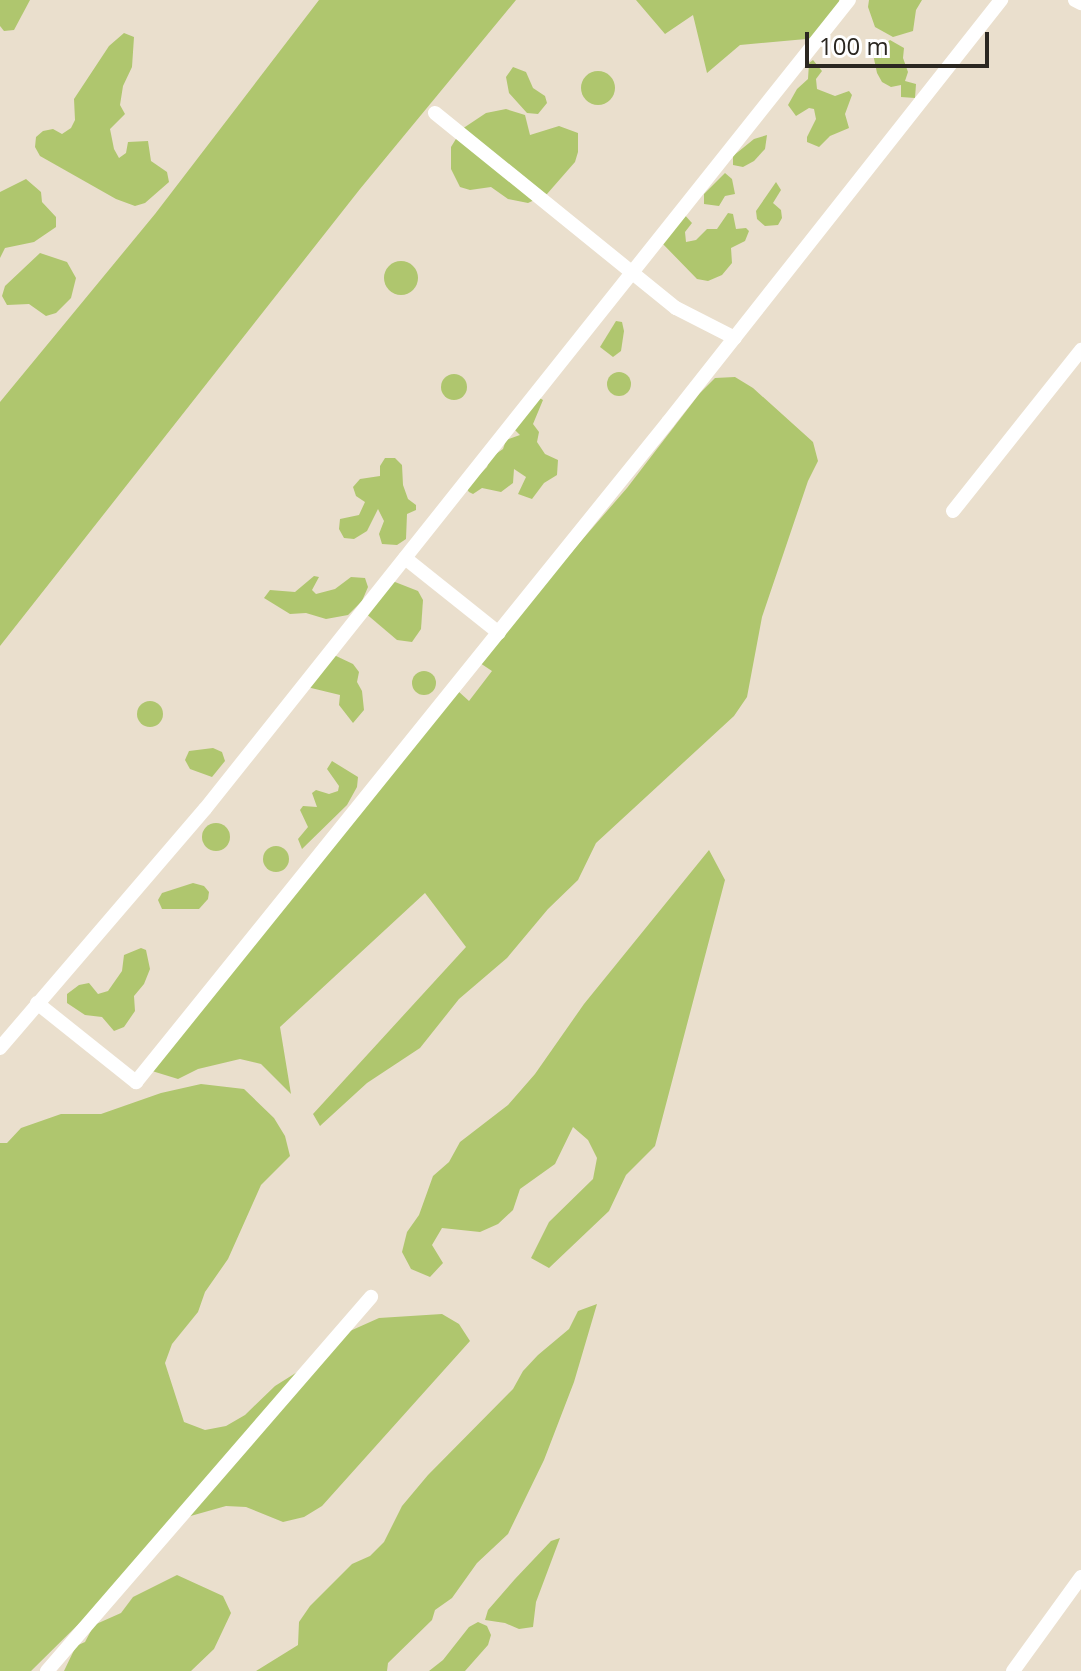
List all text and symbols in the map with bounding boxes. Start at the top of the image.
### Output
scale bar [809,16,993,66]
text: 100 m [819,29,889,62]

